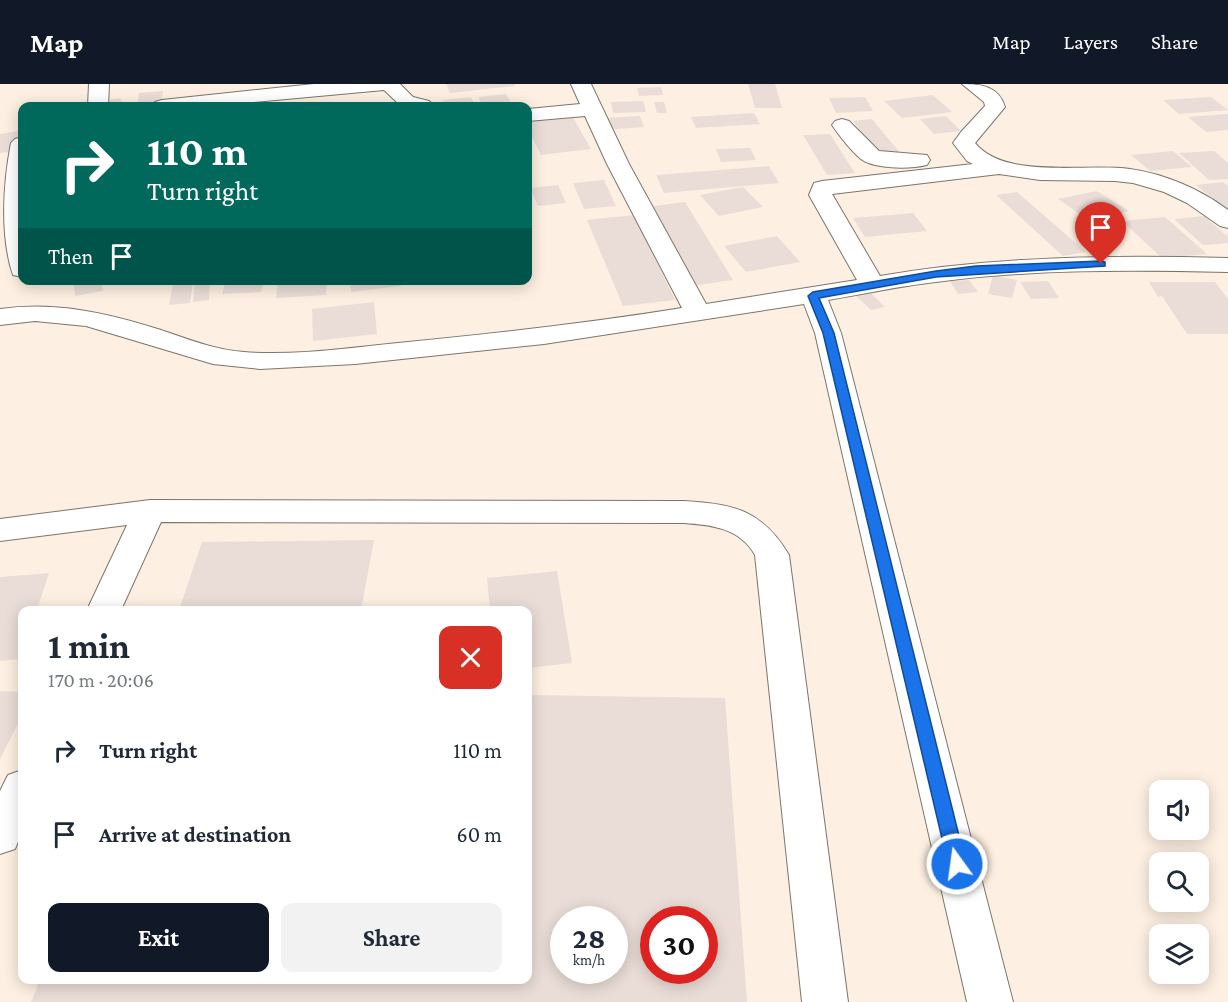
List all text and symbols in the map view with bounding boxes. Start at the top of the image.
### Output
text: Map [30,27,83,58]
text: Map [992,30,1031,54]
text: Layers [1064,30,1118,54]
text: Share [1151,30,1198,54]
icon: right [48,126,126,204]
text: 110 m [147,127,248,174]
text: Turn right [147,176,258,206]
pin [1075,202,1126,264]
icon: arrive [1084,211,1117,244]
icon: arrive [105,240,138,273]
text: Then [48,244,93,269]
text: 1 min [48,626,130,666]
button: close [439,626,502,689]
text: 170 m · 20:06 [48,669,154,691]
icon: right [48,734,81,767]
text: Turn right [99,738,197,763]
text: 110 m [453,738,502,763]
map controls [1149,780,1209,984]
button: sound [1149,780,1209,840]
icon: arrive [48,818,81,851]
text: Arrive at destination [99,822,291,847]
text: 60 m [457,822,502,847]
position arrow [925,832,989,896]
button: search [1149,852,1209,912]
button: Exit [48,903,269,972]
button: Share [281,903,502,972]
speed limit sign: 30 [640,906,718,984]
text: 28 [573,921,605,954]
button: layers [1149,924,1209,984]
text: km/h [573,952,605,968]

